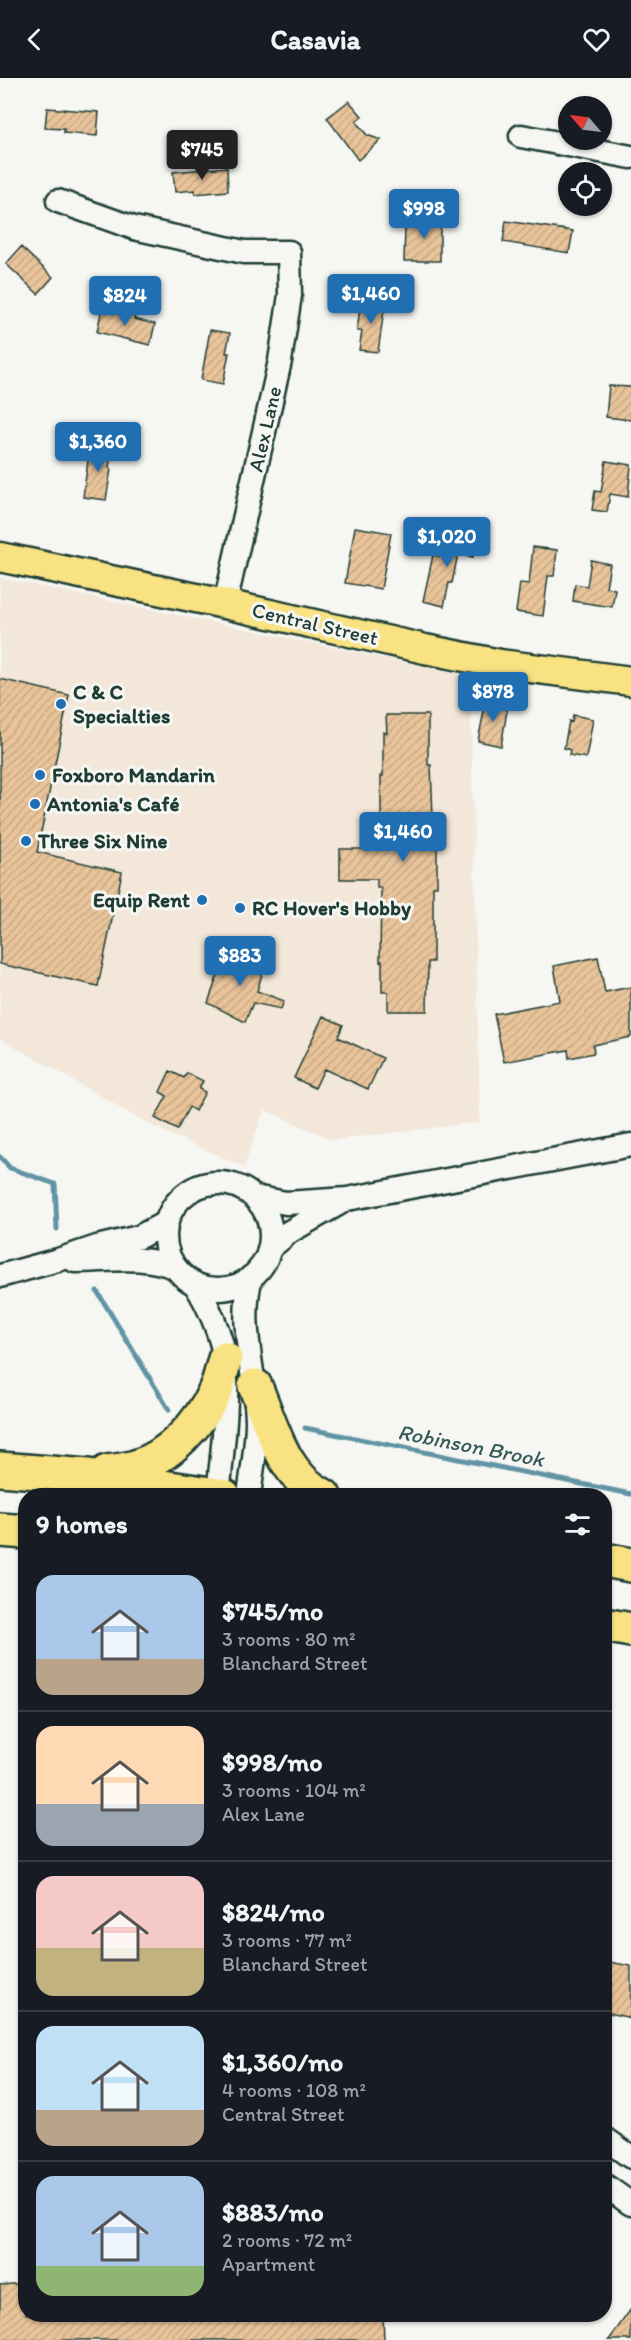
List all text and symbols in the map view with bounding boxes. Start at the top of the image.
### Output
icon: back [18,23,51,56]
text: Casavia [270,23,361,56]
icon: heart [580,23,613,56]
north arrow [558,96,612,150]
map controls [558,96,612,216]
pin: $745 [166,130,238,181]
text: $745 [181,137,223,161]
button: locate [558,162,612,216]
pin: $998 [388,189,460,240]
text: $998 [403,196,445,220]
pin: $1,460 [322,274,420,325]
pin: $824 [89,276,161,327]
text: $1,460 [341,281,401,305]
text: $824 [103,283,147,307]
street label: Alex Lane [243,384,286,474]
pin: $1,360 [49,422,147,473]
text: $1,360 [69,429,127,453]
pin: $1,020 [398,517,496,568]
text: $1,020 [417,524,477,548]
street label: Central Street [250,597,381,650]
pin: $878 [457,672,529,723]
place label: C & C Specialties [73,679,170,729]
text: $878 [472,679,514,703]
marker: C & C Specialties [54,697,68,711]
place label: Foxboro Mandarin [52,762,215,787]
marker: Foxboro Mandarin [33,768,47,782]
place label: Antonia's Café [46,791,179,816]
marker: Antonia's Café [28,797,42,811]
pin: $1,460 [354,812,452,863]
text: $1,460 [373,819,433,843]
place label: Three Six Nine [37,828,167,853]
marker: Three Six Nine [19,834,33,848]
place label: Equip Rent [93,887,190,913]
marker: Equip Rent [195,893,209,907]
place label: RC Hover's Hobby [252,895,412,921]
marker: RC Hover's Hobby [233,901,247,915]
pin: $883 [204,936,276,987]
text: $883 [219,943,261,967]
water label: Robinson Brook [396,1418,548,1473]
text: 9 homes [36,1508,128,1540]
icon: filters [561,1508,594,1541]
text: $745/mo [222,1595,323,1627]
icon: home [84,1599,156,1671]
text: 3 rooms · 80 m² [222,1627,355,1651]
text: Blanchard Street [222,1651,367,1675]
text: $998/mo [222,1746,323,1778]
icon: home [84,1750,156,1822]
text: 3 rooms · 104 m² [222,1778,366,1802]
text: Alex Lane [222,1802,305,1826]
text: $824/mo [222,1896,325,1928]
icon: home [84,1900,156,1972]
text: 3 rooms · 77 m² [222,1928,352,1952]
text: Blanchard Street [222,1952,367,1976]
text: $1,360/mo [222,2046,343,2078]
icon: home [84,2050,156,2122]
text: 4 rooms · 108 m² [222,2078,366,2102]
text: Central Street [222,2102,344,2126]
text: $883/mo [222,2196,324,2228]
icon: home [84,2200,156,2272]
text: 2 rooms · 72 m² [222,2228,352,2252]
text: Apartment [222,2252,315,2276]

